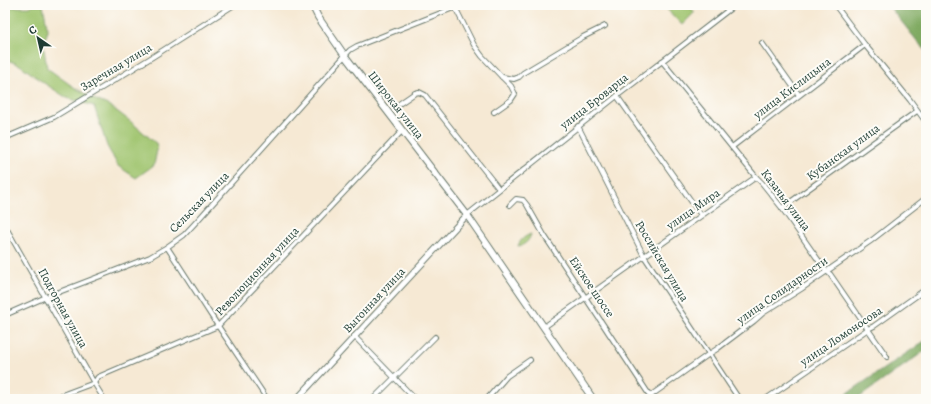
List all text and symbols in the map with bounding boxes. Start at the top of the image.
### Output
north arrow [18,18,58,58]
text: С [26,22,40,38]
street label: Заречная улица [77,39,155,95]
street label: улица Кислицына [749,53,834,123]
street label: Широкая улица [364,68,428,143]
street label: улица Броварца [556,69,632,133]
street label: Кубанская улица [803,120,883,184]
street label: Казачья улица [757,166,815,235]
street label: Сельская улица [166,168,233,236]
street label: улица Мира [662,184,723,234]
street label: Российская улица [631,217,693,305]
street label: Революционная улица [212,223,303,319]
street label: Ейское шоссе [566,253,618,321]
street label: улица Солидарности [732,253,831,328]
street label: Выгонная улица [339,263,409,336]
street label: Подгорная улица [34,265,92,351]
street label: улица Ломоносова [796,302,886,370]

